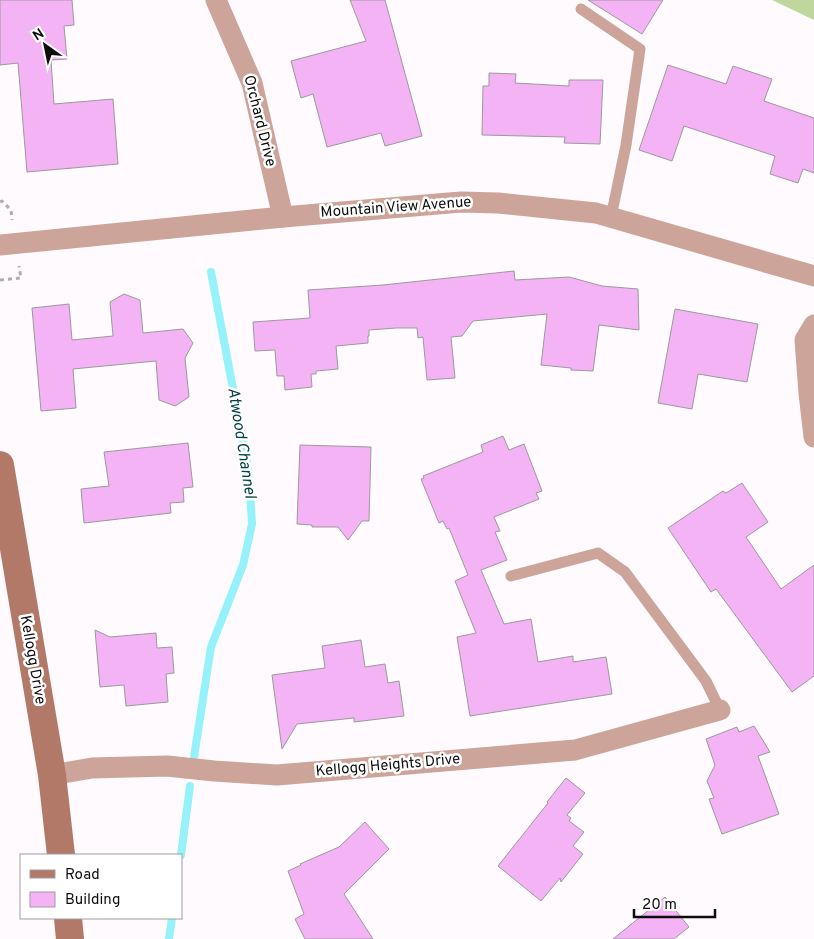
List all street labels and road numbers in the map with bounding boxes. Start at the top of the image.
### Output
street label: Orchard Drive [238,73,280,169]
street label: Mountain View Avenue [320,193,472,223]
street label: Kellogg Drive [15,614,49,706]
street label: Kellogg Heights Drive [315,750,461,782]

